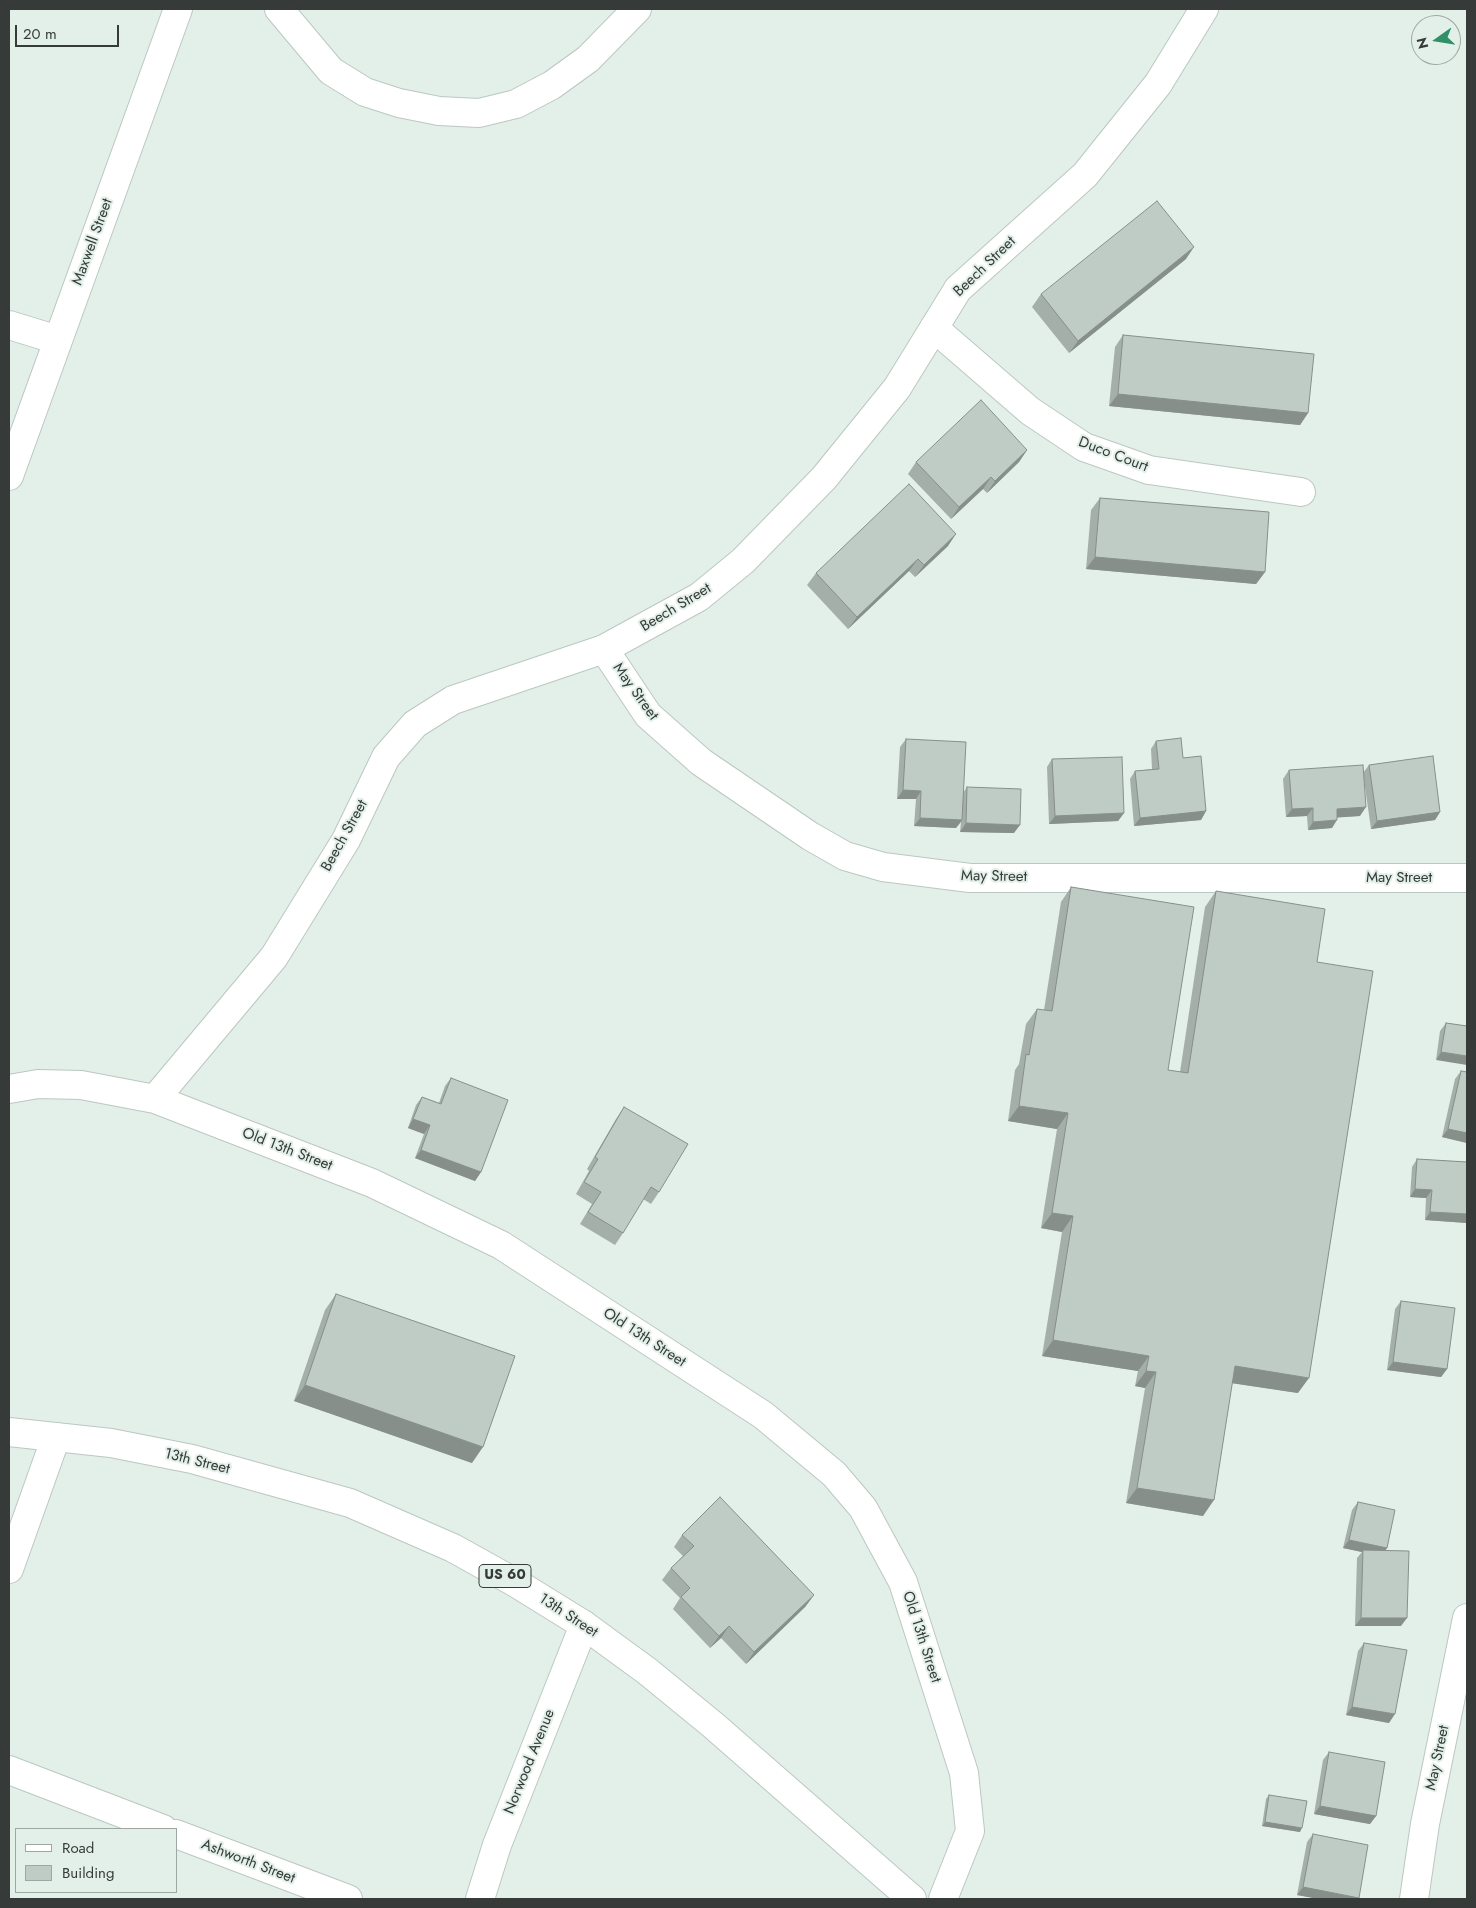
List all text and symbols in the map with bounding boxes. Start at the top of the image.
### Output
scale bar [18,15,121,47]
north arrow [1411,15,1461,65]
text: 20 m [23,23,57,45]
text: N [1411,35,1433,51]
street label: Maxwell Street [69,196,117,288]
street label: Beech Street [950,233,1020,301]
street label: Duco Court [1076,434,1150,476]
street label: Beech Street [637,580,715,636]
street label: May Street [608,660,662,724]
street label: Beech Street [318,797,372,875]
street label: May Street [961,867,1027,887]
street label: May Street [1366,869,1432,887]
street label: Old 13th Street [239,1125,335,1175]
street label: Old 13th Street [599,1305,689,1371]
street label: 13th Street [162,1445,232,1479]
road number: US 60 [479,1564,531,1588]
street label: Old 13th Street [898,1589,944,1685]
street label: 13th Street [535,1590,601,1642]
street label: Norwood Avenue [501,1707,559,1817]
street label: May Street [1422,1724,1454,1792]
legend [15,1828,178,1893]
street label: Ashworth Street [199,1836,297,1888]
text: Road [62,1837,94,1859]
text: Building [62,1862,114,1884]

